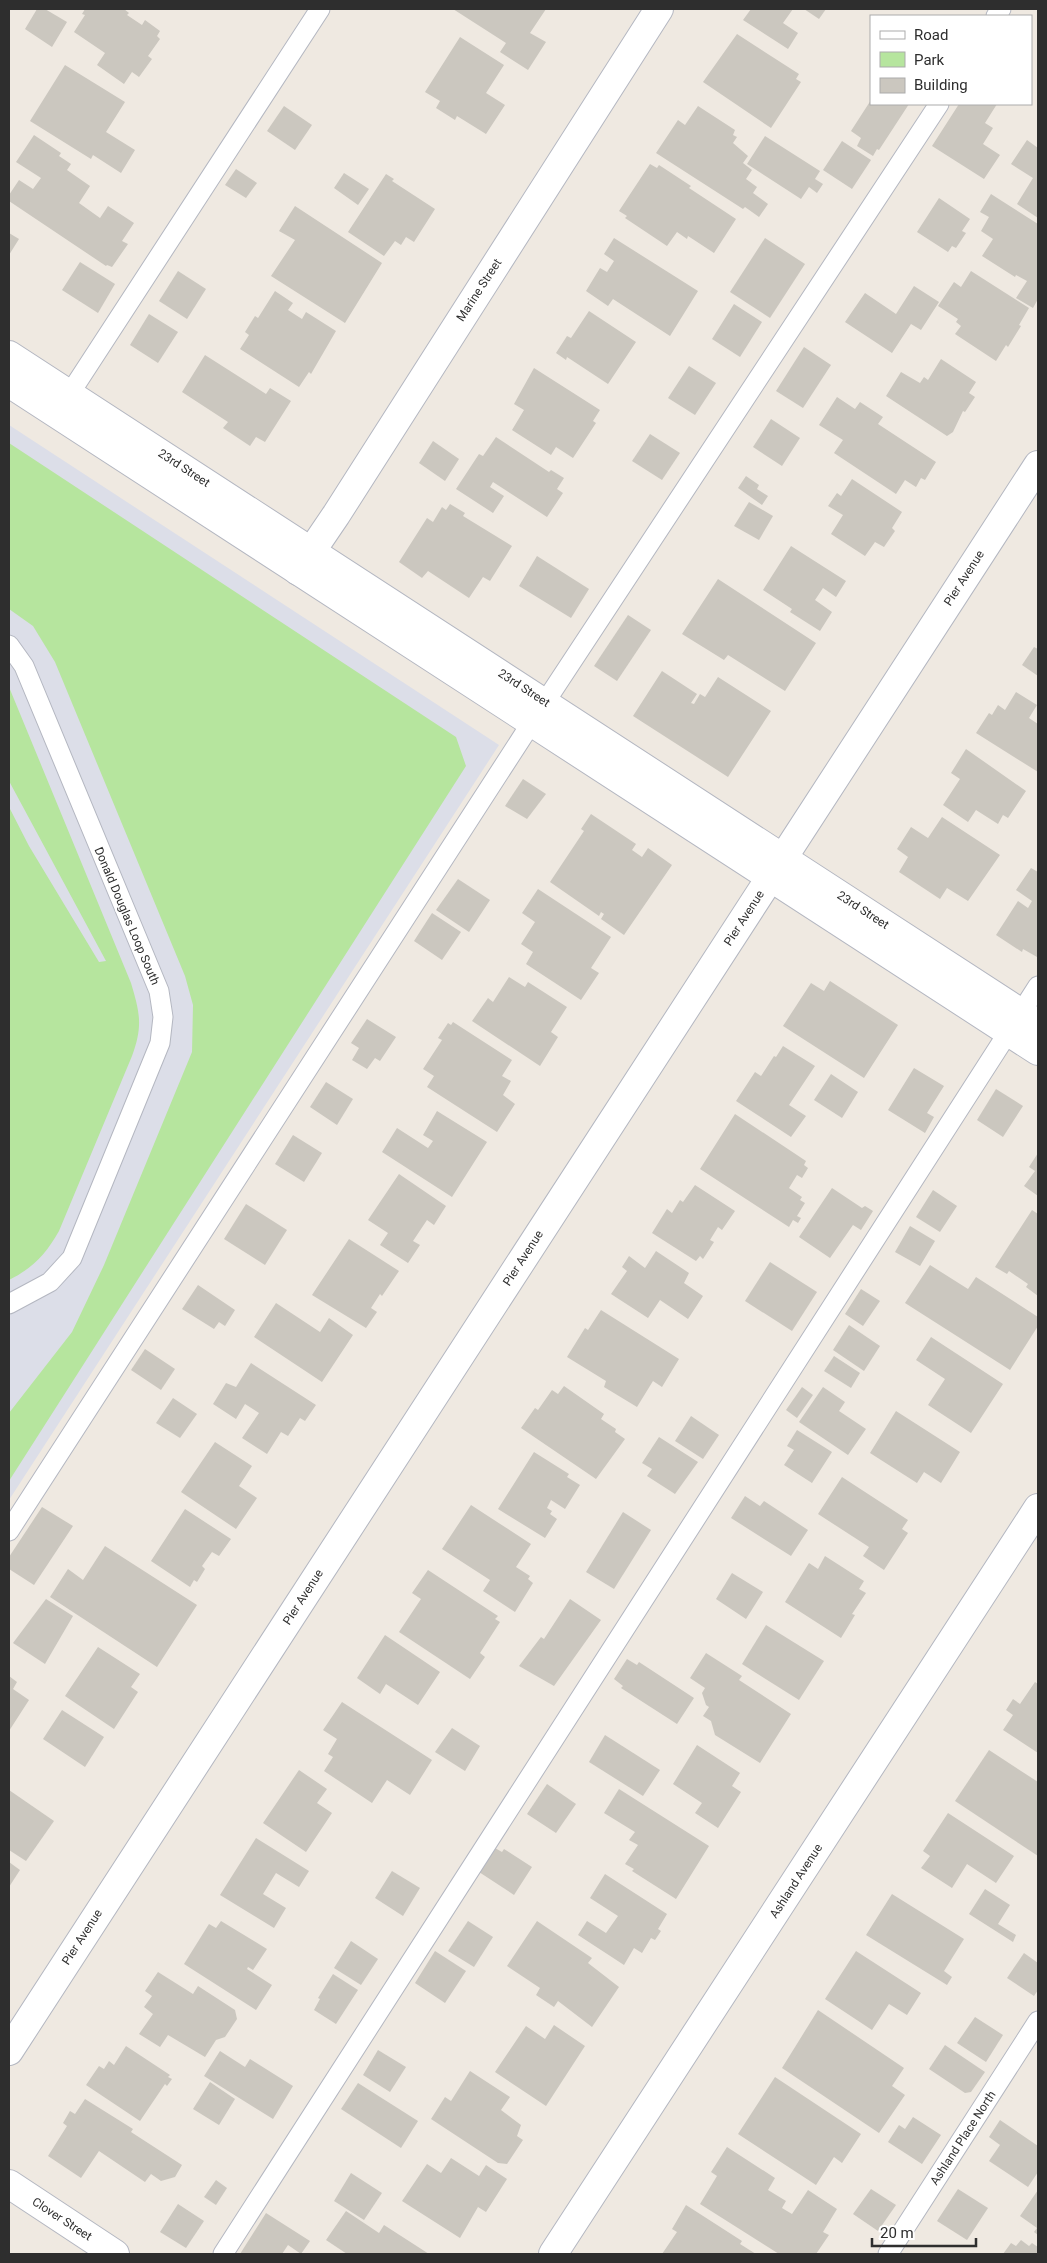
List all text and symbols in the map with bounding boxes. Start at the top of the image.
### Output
legend [870,15,1032,105]
text: Road [914,26,948,44]
text: Park [914,51,945,69]
text: Building [914,76,968,94]
street label: Marine Street [454,256,504,324]
street label: 23rd Street [156,446,213,490]
street label: Pier Avenue [941,548,987,608]
street label: 23rd Street [496,666,553,710]
street label: Donald Douglas Loop South [92,845,162,987]
street label: Pier Avenue [721,888,767,948]
street label: 23rd Street [835,888,892,932]
street label: Pier Avenue [500,1228,546,1288]
street label: Pier Avenue [280,1567,326,1627]
street label: Ashland Avenue [767,1841,825,1921]
street label: Pier Avenue [59,1907,105,1967]
street label: Ashland Place North [927,2088,999,2188]
street label: Clover Street [30,2195,95,2244]
scale bar [872,2216,976,2248]
text: 20 m [880,2224,914,2242]

